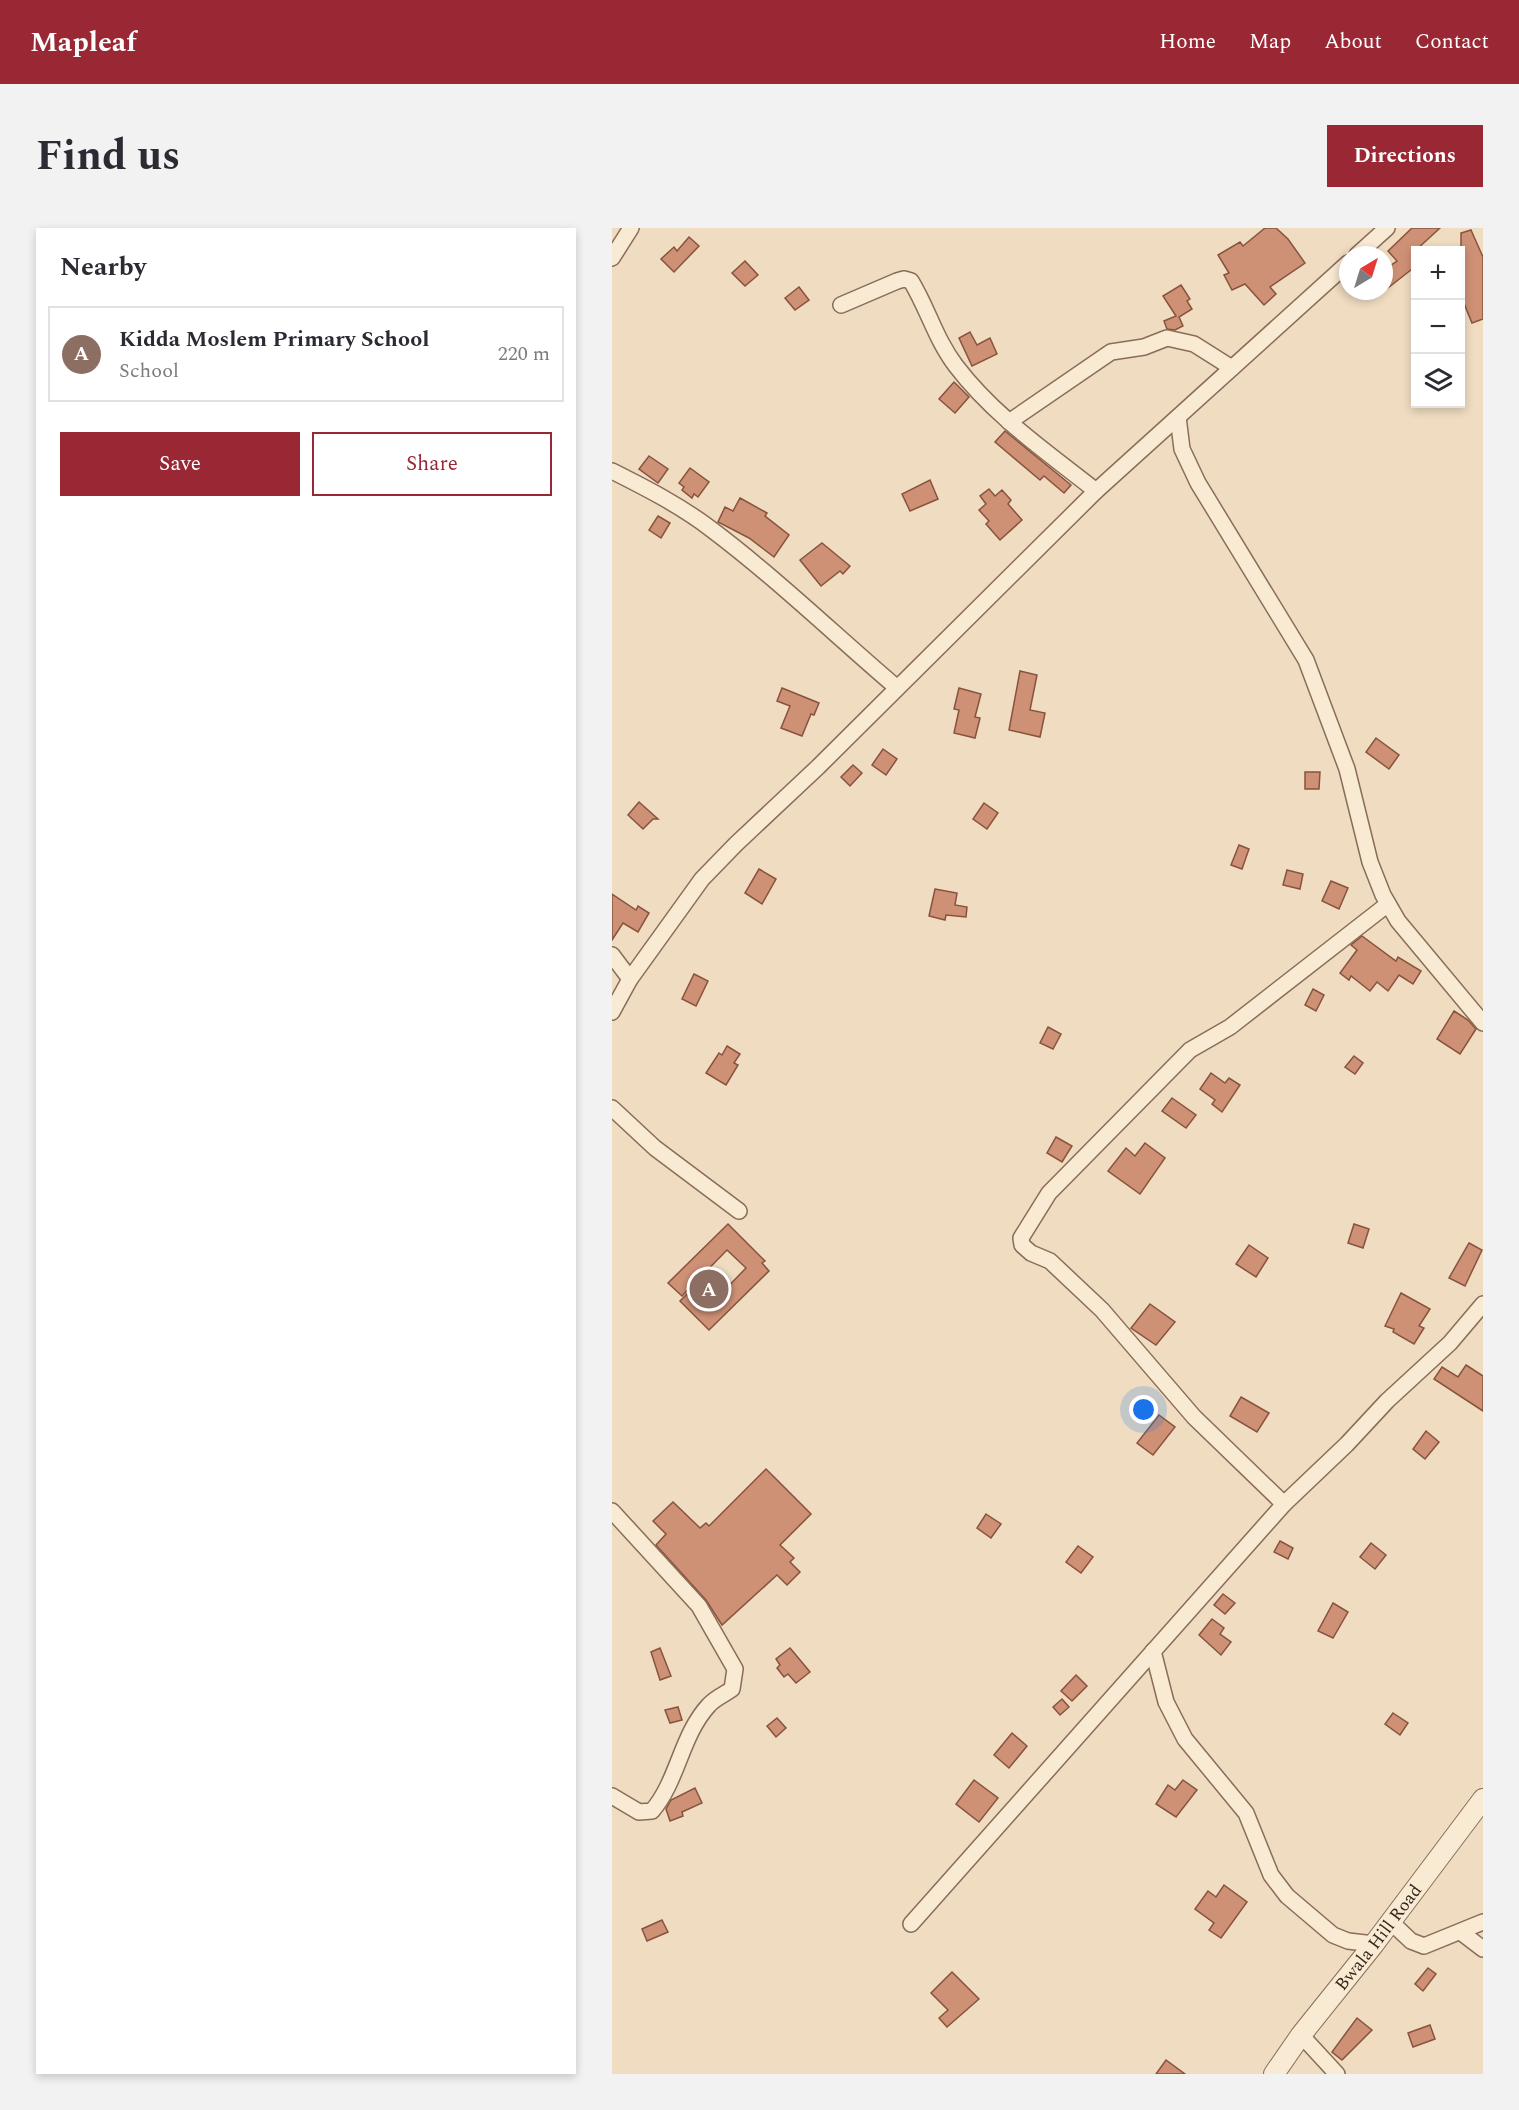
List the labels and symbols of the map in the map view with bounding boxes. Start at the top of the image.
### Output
north arrow [1339,246,1393,300]
pin: A [690,1266,728,1312]
your location [1129,1395,1158,1424]
street label: Bwala Hill Road [1328,1878,1428,1996]

